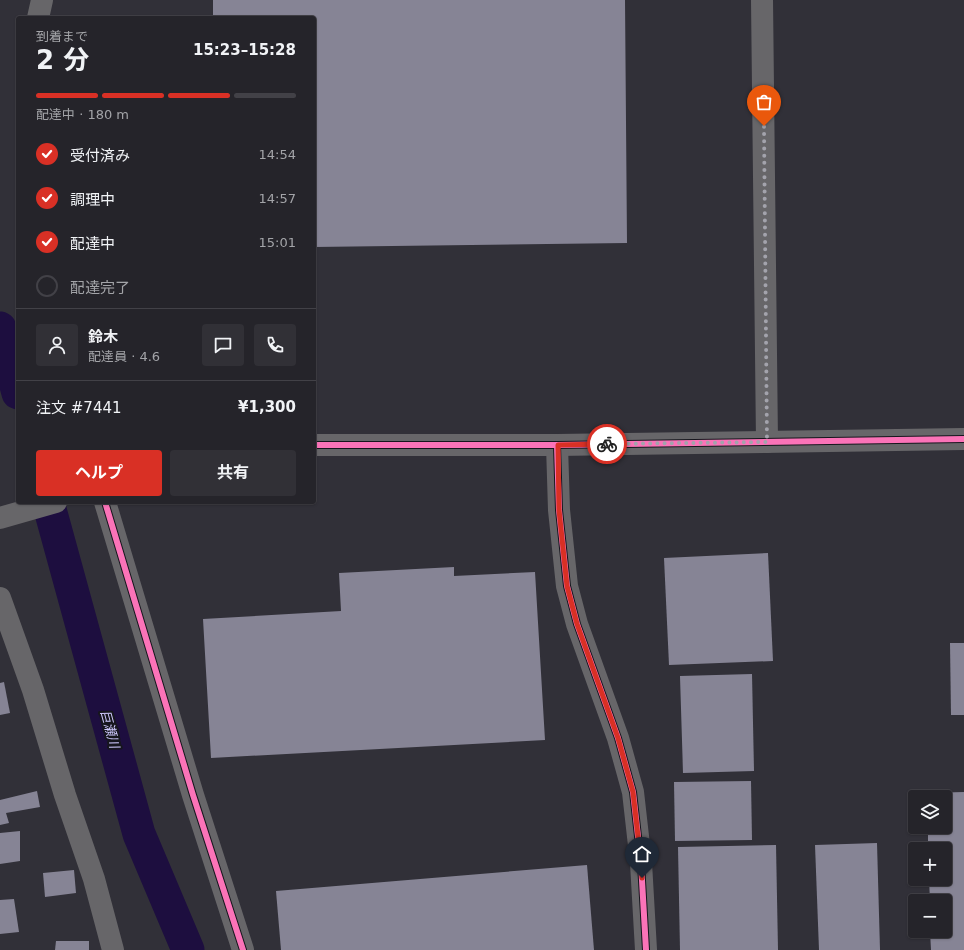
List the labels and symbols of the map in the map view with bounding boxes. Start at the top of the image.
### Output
pin [747,85,781,126]
courier [587,424,627,464]
water label: 巨瀬川 [98,708,123,752]
pin [625,837,659,878]

